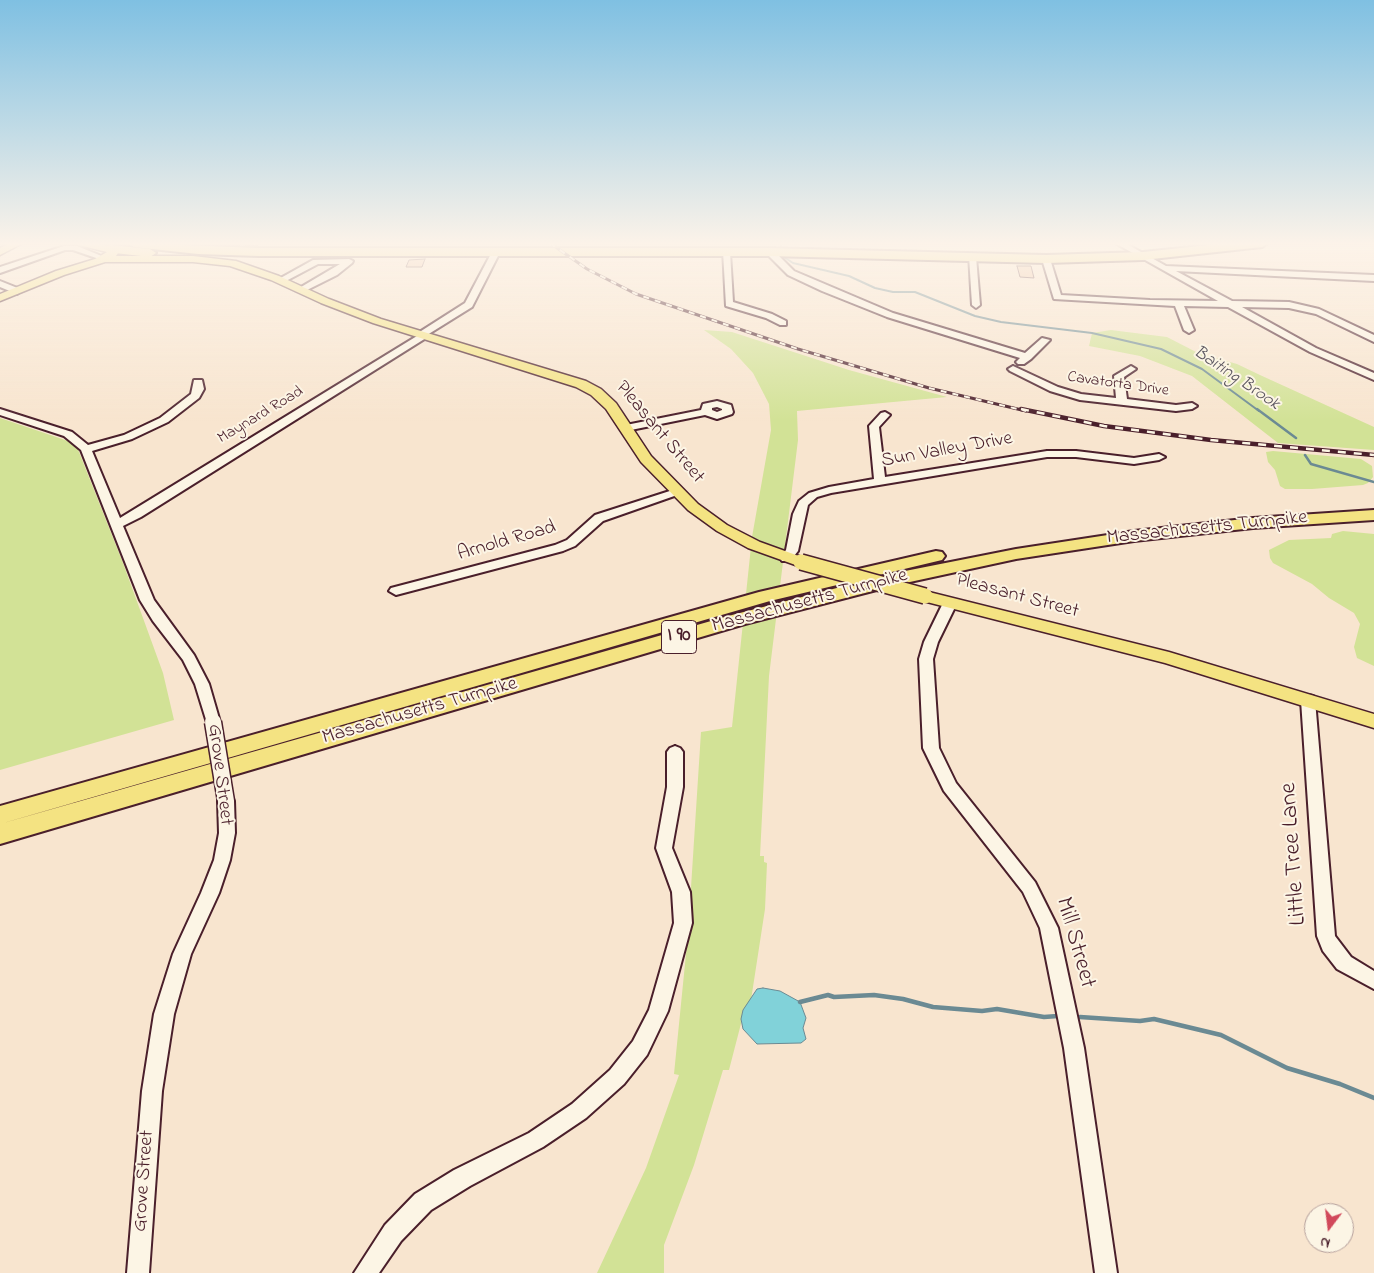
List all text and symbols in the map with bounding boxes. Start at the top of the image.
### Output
water label: Baiting Brook [1189,342,1283,416]
street label: Cavatorta Drive [1066,368,1170,402]
street label: Pleasant Street [609,377,709,489]
street label: Maynard Road [215,383,307,449]
street label: Sun Valley Drive [880,428,1014,474]
street label: Massachusetts Turnpike [1106,507,1308,551]
street label: Arnold Road [455,517,559,567]
street label: Massachusetts Turnpike [710,564,910,640]
street label: Pleasant Street [953,569,1081,625]
road number: I 90 [662,620,696,654]
street label: Massachusetts Turnpike [320,673,520,751]
street label: Grove Street [201,723,237,827]
street label: Little Tree Lane [1276,782,1314,926]
street label: Mill Street [1047,894,1101,992]
street label: Grove Street [129,1129,161,1233]
north arrow [1304,1203,1354,1253]
text: N [1318,1231,1333,1253]

